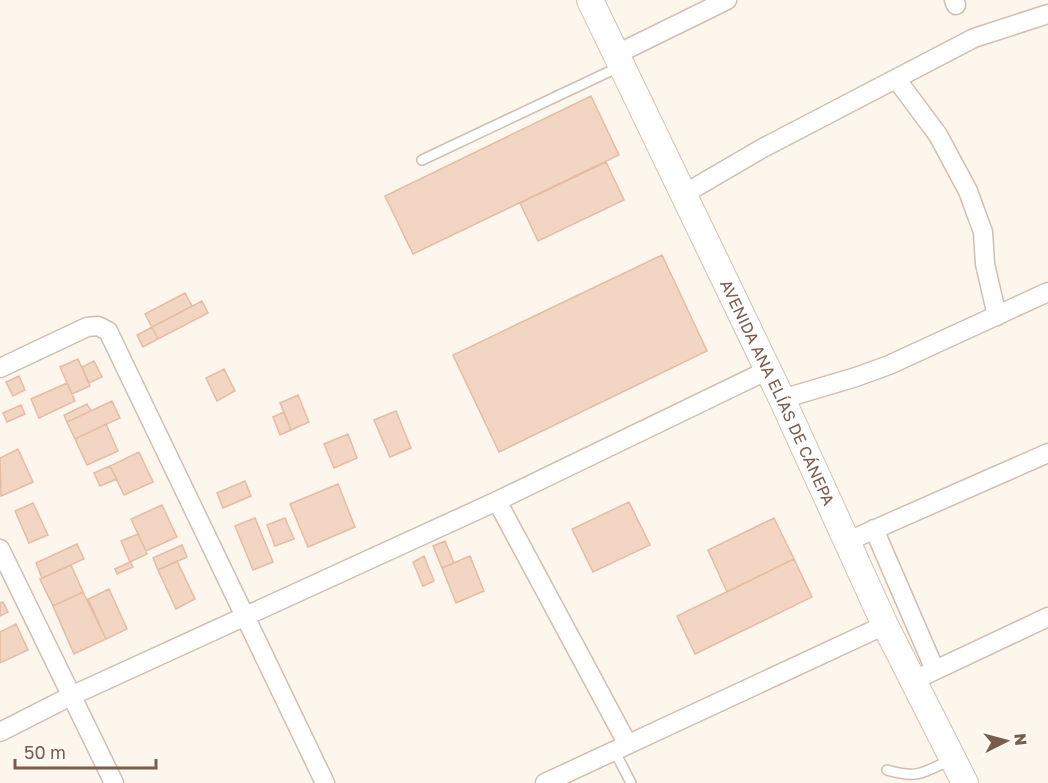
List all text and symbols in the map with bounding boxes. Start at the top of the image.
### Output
street label: AVENIDA ANA ELÍAS DE CÁNEPA [716,276,839,509]
north arrow [976,711,1036,771]
scale bar [15,732,156,770]
text: N [1010,732,1031,747]
text: 50 m [24,741,66,763]

